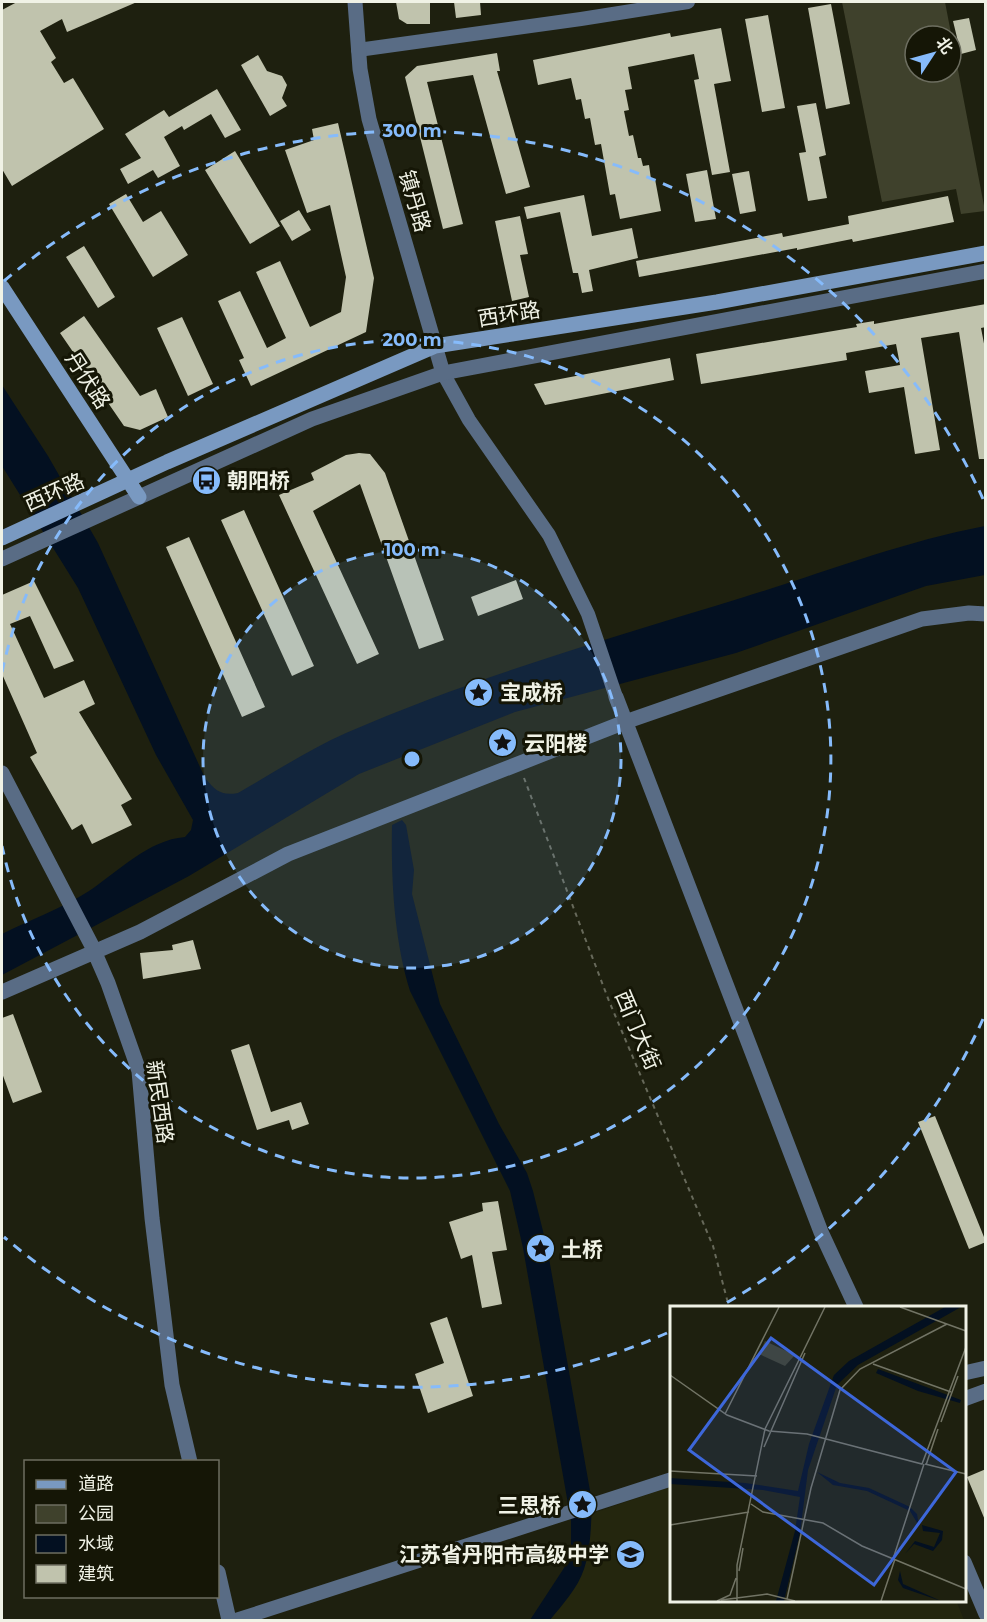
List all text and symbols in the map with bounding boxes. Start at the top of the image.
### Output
north arrow [903,24,963,84]
text: 北 [932,33,957,58]
text: 300 m [381,120,442,142]
street label: 镇丹路 [394,167,436,235]
street label: 西环路 [476,297,542,331]
text: 200 m [382,329,442,351]
street label: 丹伏路 [60,347,116,413]
bus stop icon: 朝阳桥 [190,464,222,496]
street label: 西环路 [20,468,88,516]
place label: 朝阳桥 [227,468,290,493]
text: 100 m [384,539,440,561]
place icon: 宝成桥 [463,676,495,708]
place label: 宝成桥 [500,680,563,705]
place icon: 云阳楼 [487,727,519,759]
place label: 云阳楼 [524,731,587,756]
centre of rings [402,749,422,769]
street label: 西门大街 [610,986,666,1074]
street label: 新民西路 [142,1059,178,1145]
place icon: 土桥 [524,1233,556,1265]
place label: 土桥 [561,1237,603,1262]
inset map [670,1306,966,1601]
legend [24,1460,219,1598]
text: 道路 [78,1473,114,1495]
place icon: 三思桥 [566,1489,598,1521]
place label: 三思桥 [498,1493,561,1518]
text: 公园 [78,1503,114,1525]
text: 水域 [78,1533,114,1555]
school or university icon: 江苏省丹阳市高级中学 [614,1538,646,1570]
place label: 江苏省丹阳市高级中学 [399,1542,609,1567]
text: 建筑 [78,1563,114,1585]

